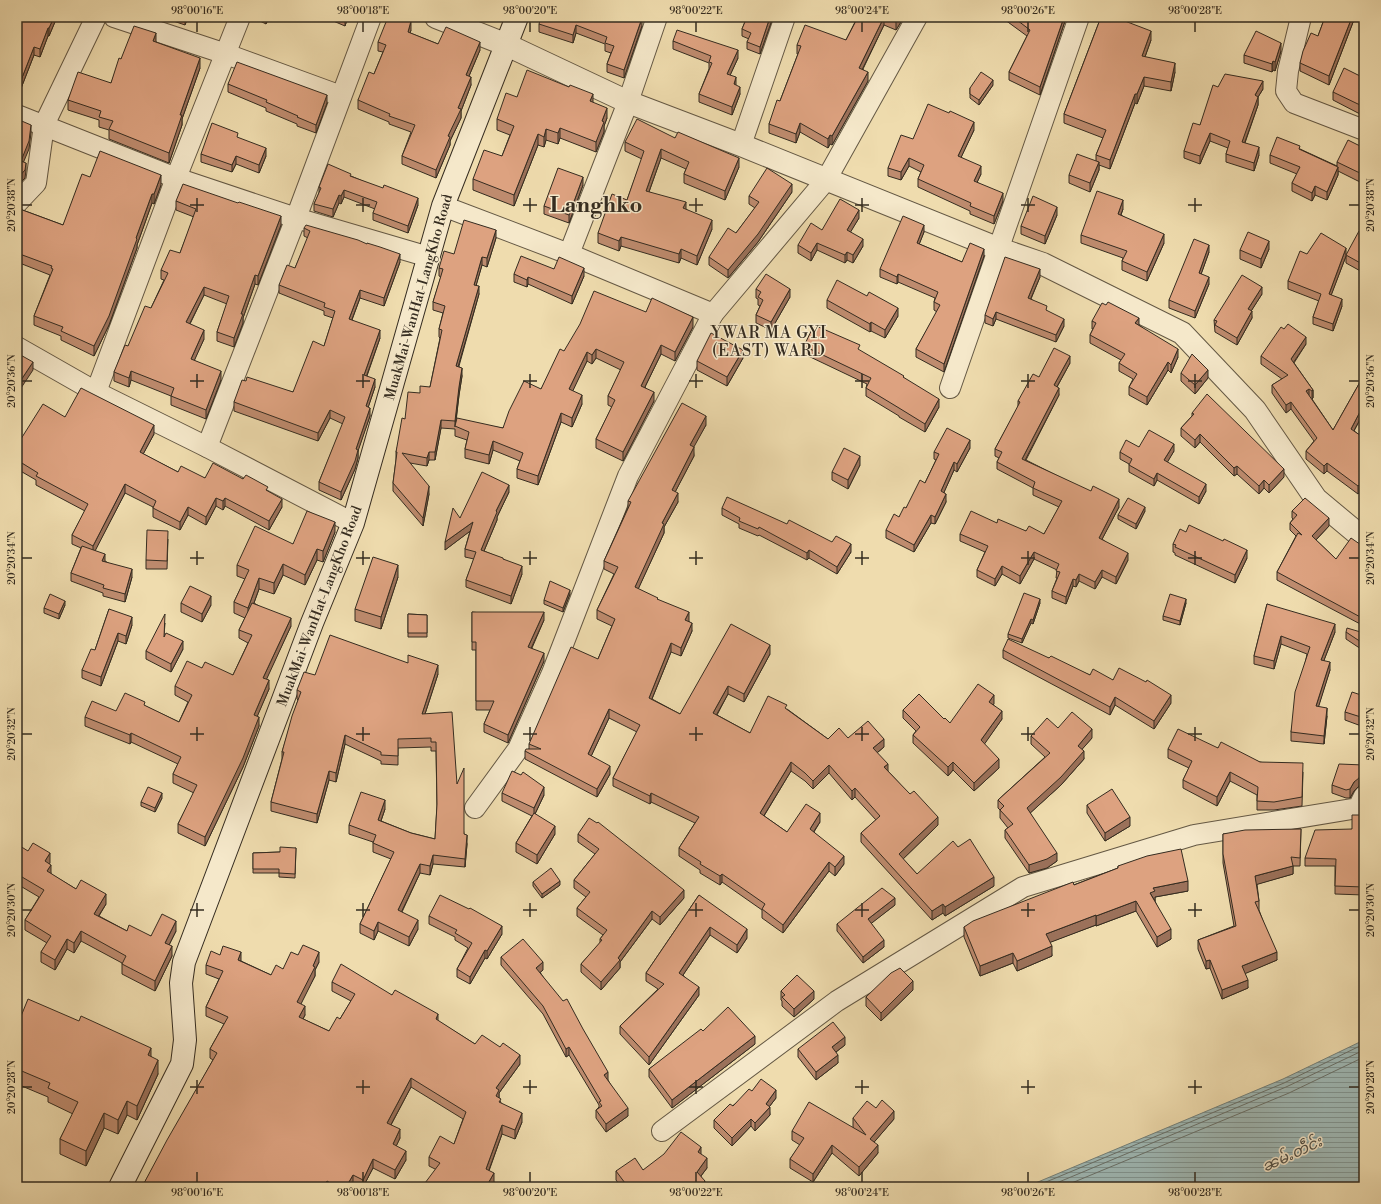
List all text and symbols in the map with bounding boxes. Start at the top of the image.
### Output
text: 98°00'16"E [171,5,223,17]
text: 98°00'18"E [337,5,389,17]
text: 98°00'20"E [503,5,557,17]
text: 98°00'22"E [669,5,723,17]
text: 98°00'24"E [835,5,889,17]
text: 98°00'26"E [1001,5,1055,17]
text: 98°00'28"E [1168,5,1222,17]
text: 20°20'38"N [6,178,18,232]
text: 20°20'38"N [1365,178,1377,232]
street label: MuakMai-WanHat-LangKho Road [381,192,457,402]
district label: Langhko [550,192,642,219]
district label: YWAR MA GYI (EAST) WARD [710,323,827,361]
text: 20°20'36"N [6,354,18,408]
text: 20°20'36"N [1365,354,1377,408]
street label: MuakMai-WanHat-LangKho Road [273,503,367,709]
text: 20°20'34"N [6,531,18,585]
text: 20°20'34"N [1365,531,1377,585]
text: 20°20'32"N [6,707,18,761]
text: 20°20'32"N [1365,707,1377,761]
text: 20°20'30"N [6,882,18,937]
text: 20°20'30"N [1365,882,1377,937]
text: 20°20'28"N [6,1060,18,1114]
text: 20°20'28"N [1365,1060,1377,1114]
water label: ၼမ်ႉတဵင်း [1258,1130,1326,1177]
text: 98°00'16"E [171,1187,223,1199]
text: 98°00'18"E [337,1187,389,1199]
text: 98°00'20"E [503,1187,557,1199]
text: 98°00'22"E [669,1187,723,1199]
text: 98°00'24"E [835,1187,889,1199]
text: 98°00'26"E [1001,1187,1055,1199]
text: 98°00'28"E [1168,1187,1222,1199]

